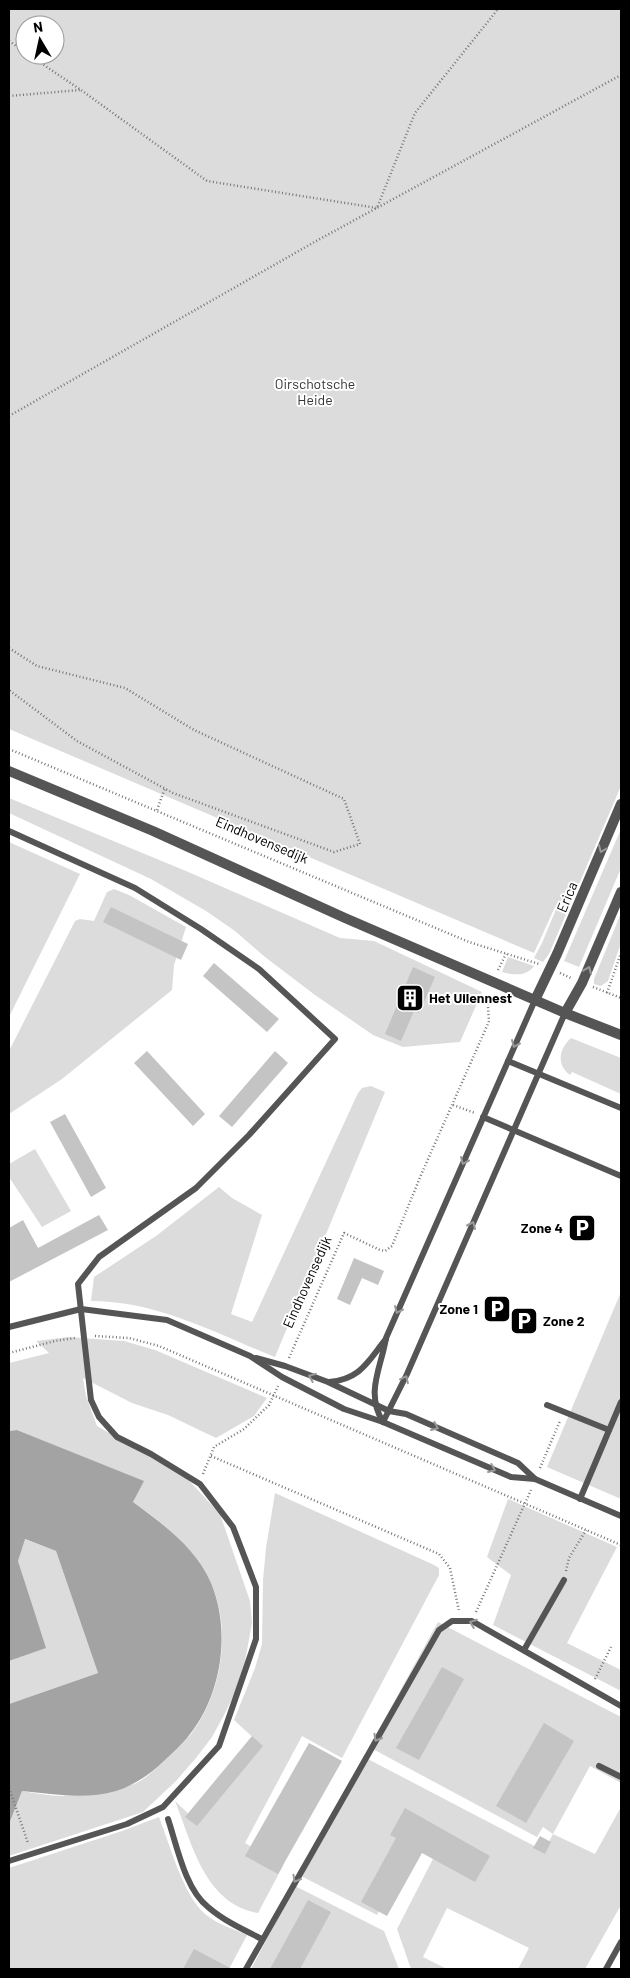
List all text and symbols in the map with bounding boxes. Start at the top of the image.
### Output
north arrow [15,15,65,65]
text: N [32,18,44,36]
park label: Oirschotsche Heide [275,375,355,408]
street label: Eindhovensedijk [213,812,311,867]
one-way arrow [598,844,609,853]
street label: Erica [553,879,581,915]
one-way arrow [581,966,592,975]
building icon: Het Uilennest [395,983,425,1013]
place label: Het Uilennest [429,989,512,1006]
one-way arrow [511,1039,522,1048]
one-way arrow [459,1156,470,1165]
parking icon: Zone 4 [567,1213,597,1243]
place label: Zone 4 [521,1219,563,1236]
one-way arrow [466,1221,476,1230]
street label: Eindhovensedijk [279,1233,334,1331]
parking icon: Zone 1 [482,1294,512,1324]
place label: Zone 1 [439,1300,478,1317]
one-way arrow [394,1305,405,1314]
parking icon: Zone 2 [509,1306,539,1336]
place label: Zone 2 [543,1312,585,1329]
one-way arrow [309,1373,317,1383]
one-way arrow [398,1375,409,1384]
one-way arrow [430,1420,439,1431]
one-way arrow [487,1463,496,1474]
one-way arrow [469,1619,478,1629]
one-way arrow [374,1733,384,1742]
one-way arrow [293,1874,303,1883]

